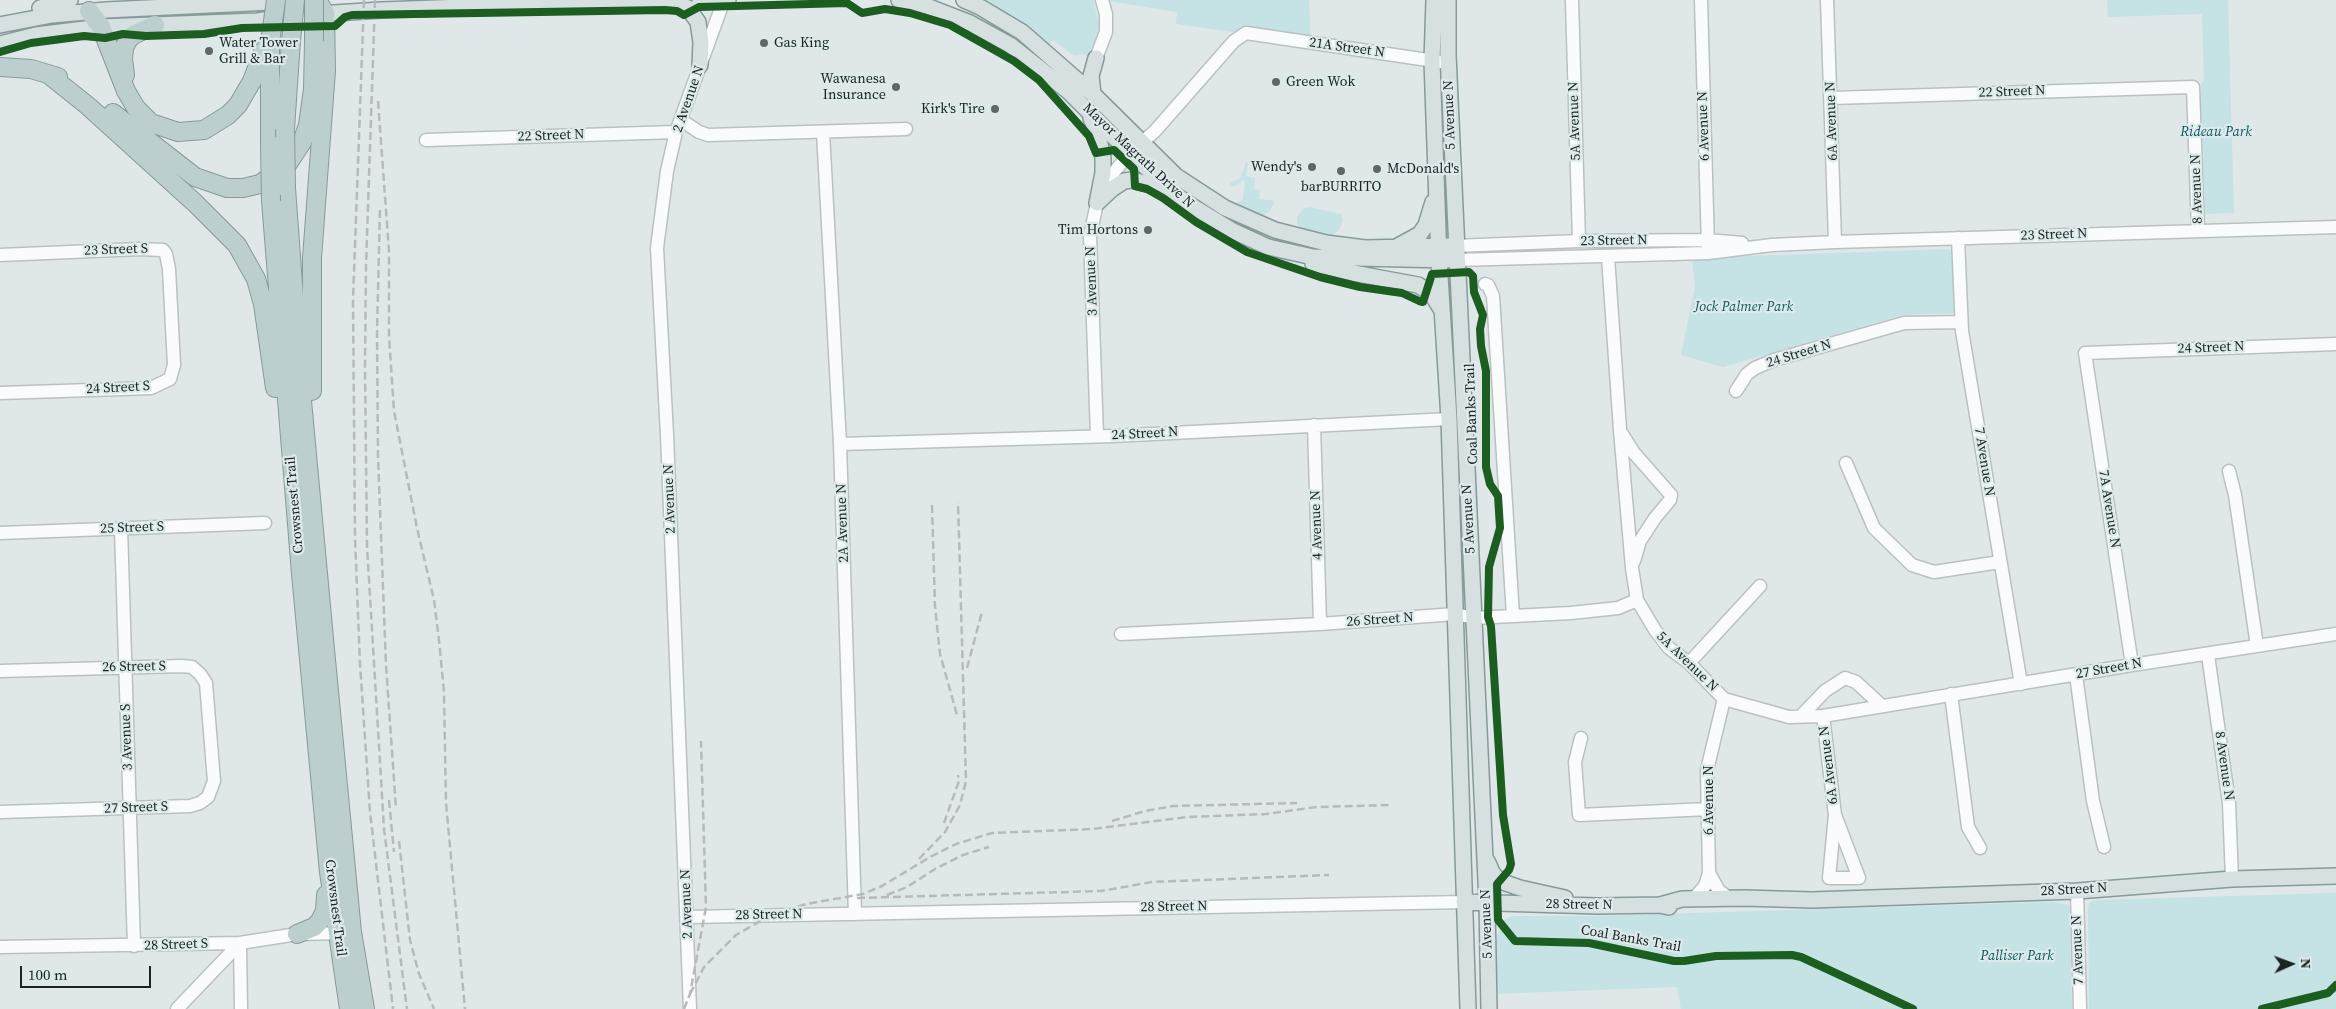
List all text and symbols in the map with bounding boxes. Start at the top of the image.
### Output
street label: 21A Street N [1308,34,1386,62]
place label: Water Tower Grill & Bar [219,35,298,68]
place label: Gas King [774,35,829,51]
marker: Gas King [758,37,770,49]
marker: Water Tower Grill & Bar [203,45,215,57]
street label: 2 Avenue N [670,63,708,135]
place label: Wawanesa Insurance [820,71,886,104]
place label: Green Wok [1286,74,1355,90]
marker: Green Wok [1270,76,1282,88]
street label: 5 Avenue N [1440,80,1460,150]
marker: Wawanesa Insurance [890,81,902,93]
street label: 5A Avenue N [1565,81,1585,161]
street label: 6A Avenue N [1822,81,1842,161]
street label: 22 Street N [1978,82,2046,102]
street label: 6 Avenue N [1694,91,1714,161]
street label: Mayor Magrath Drive N [1079,100,1197,212]
place label: Kirk's Tire [921,101,985,117]
marker: Kirk's Tire [989,103,1001,115]
park label: Rideau Park [2180,124,2252,140]
street label: 22 Street N [517,126,585,146]
street label: 8 Avenue N [2187,154,2207,224]
place label: Wendy's [1251,159,1302,175]
marker: Wendy's [1306,161,1318,173]
place label: McDonald's [1387,161,1459,177]
marker: McDonald's [1371,163,1383,175]
marker: barBURRITO [1335,165,1347,177]
place label: barBURRITO [1301,179,1381,195]
place label: Tim Hortons [1058,222,1138,238]
marker: Tim Hortons [1142,224,1154,236]
street label: 23 Street N [2020,225,2088,245]
street label: 23 Street N [1580,232,1648,250]
street label: 23 Street S [84,240,148,260]
street label: 3 Avenue N [1082,246,1102,316]
park label: Jock Palmer Park [1695,299,1793,315]
street label: 24 Street N [1765,336,1833,372]
street label: 24 Street N [2177,338,2245,358]
street label: Coal Banks Trail [1462,363,1482,465]
street label: 24 Street S [86,378,150,398]
street label: 24 Street N [1111,424,1179,444]
street label: 7 Avenue N [1970,426,1998,498]
street label: Crowsnest Trail [282,456,308,554]
street label: 2 Avenue N [660,464,680,534]
street label: 7A Avenue N [2095,469,2123,549]
street label: 2A Avenue N [833,483,853,563]
street label: 5 Avenue N [1459,484,1479,554]
street label: 4 Avenue N [1307,490,1327,560]
street label: 25 Street S [100,518,164,538]
street label: 26 Street N [1346,609,1414,631]
street label: 5A Avenue N [1653,628,1721,696]
street label: 27 Street N [2075,655,2143,683]
street label: 26 Street S [102,658,166,676]
street label: 3 Avenue S [117,703,137,771]
street label: 6A Avenue N [1816,725,1842,805]
street label: 8 Avenue N [2211,730,2237,802]
street label: 6 Avenue N [1701,765,1717,835]
street label: 27 Street S [104,798,168,818]
street label: Crowsnest Trail [321,858,349,958]
street label: 2 Avenue N [677,869,697,939]
street label: 28 Street N [2040,880,2108,900]
street label: 5 Avenue N [1477,889,1497,959]
street label: 28 Street N [1545,896,1613,914]
street label: 28 Street N [1140,898,1208,916]
street label: 28 Street N [735,906,803,924]
street label: 7 Avenue N [2068,915,2088,985]
street label: Coal Banks Trail [1580,922,1682,956]
street label: 28 Street S [144,935,208,955]
north arrow [2266,939,2316,989]
park label: Palliser Park [1980,948,2054,964]
scale bar [22,956,154,988]
text: N [2296,958,2316,969]
text: 100 m [28,964,68,985]

